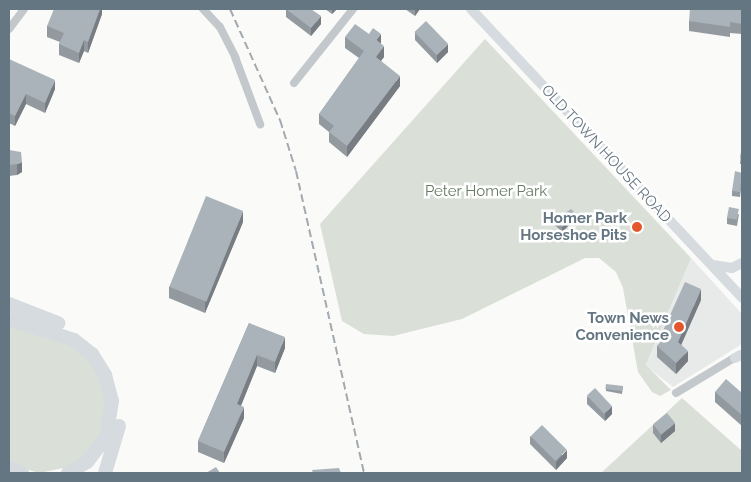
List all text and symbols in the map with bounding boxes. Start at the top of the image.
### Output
street label: OLD TOWN HOUSE ROAD [537,81,675,227]
park label: Peter Homer Park [425,183,547,201]
place label: Homer Park Horseshoe Pits [520,209,627,244]
marker: Homer Park Horseshoe Pits [631,221,643,233]
place label: Town News Convenience [575,309,669,344]
marker: Town News Convenience [673,321,685,333]

